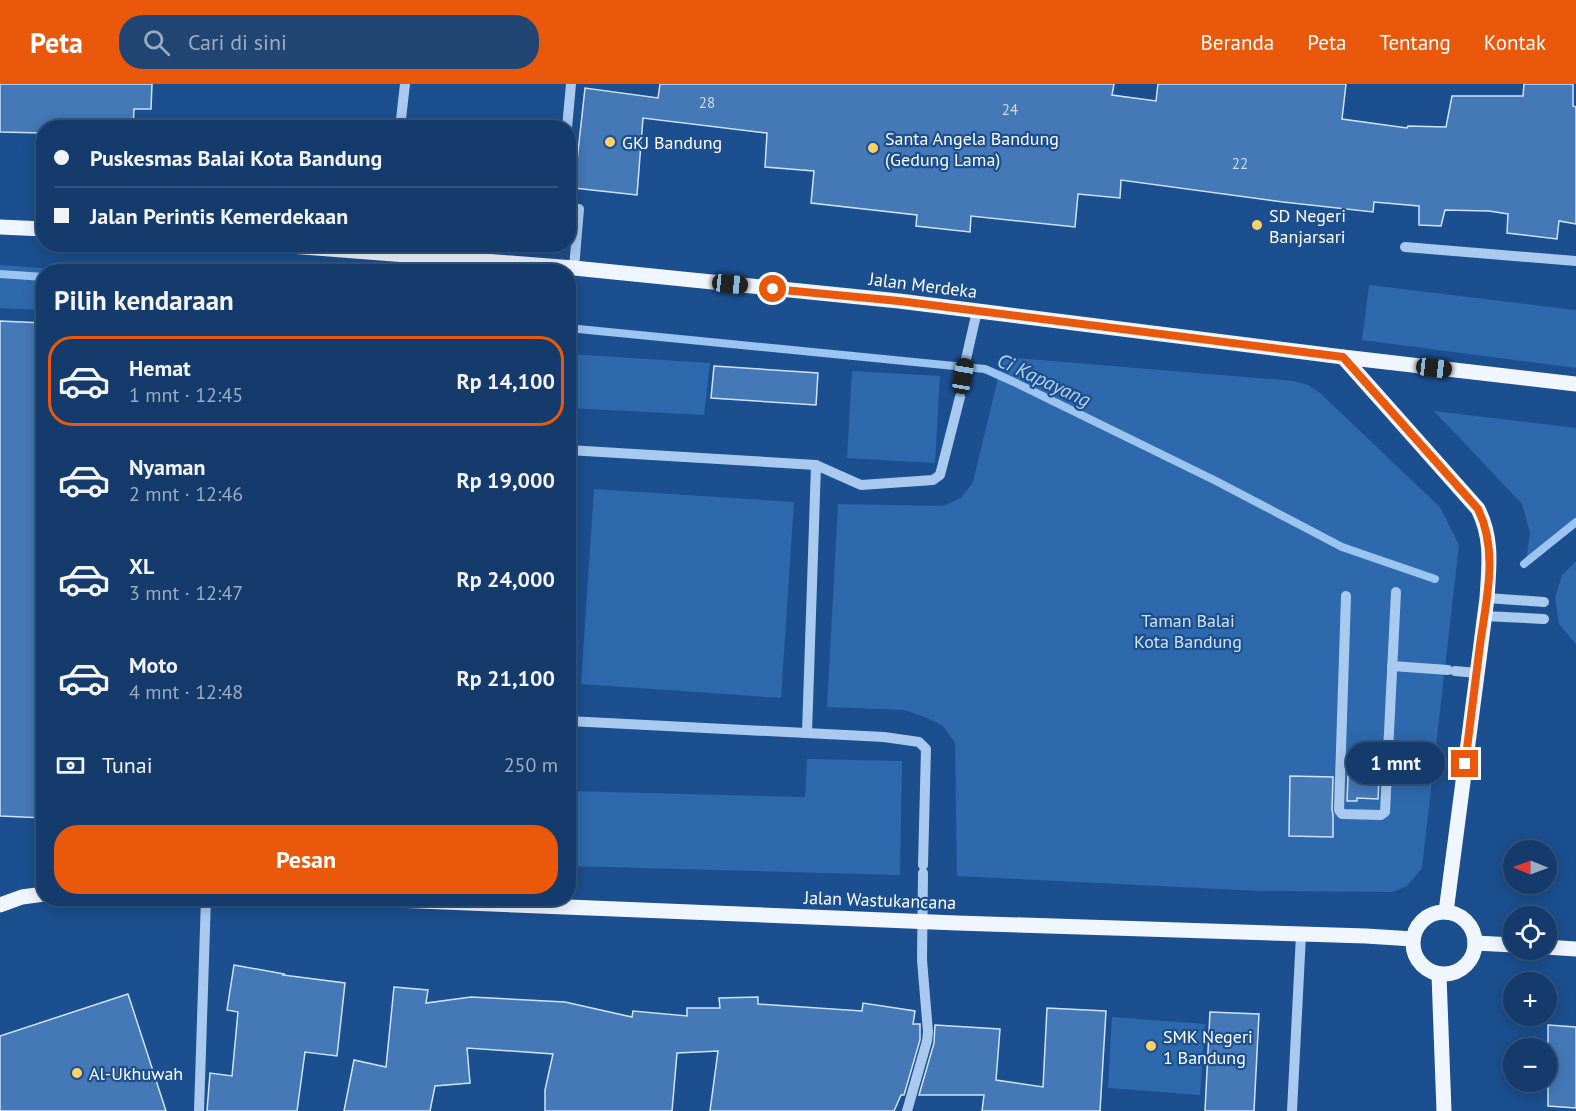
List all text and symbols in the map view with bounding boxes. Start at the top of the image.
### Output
search box [119,15,539,69]
text: Peta [30,24,83,61]
icon: search [140,26,173,59]
text: Cari di sini [188,28,287,56]
text: Beranda [1201,29,1274,56]
text: Peta [1307,29,1346,56]
text: Tentang [1379,29,1451,56]
text: Kontak [1484,29,1546,56]
house number: 28 [699,93,715,112]
house number: 24 [1002,100,1018,119]
place label: Santa Angela Bandung (Gedung Lama) [885,127,1059,171]
place label: GKJ Bandung [622,131,722,154]
marker: GKJ Bandung [603,135,617,149]
marker: Santa Angela Bandung (Gedung Lama) [866,141,880,155]
text: Puskesmas Balai Kota Bandung [90,144,382,172]
house number: 22 [1232,154,1248,173]
text: Jalan Perintis Kemerdekaan [90,202,348,230]
place label: SD Negeri Banjarsari [1269,204,1346,248]
marker: SD Negeri Banjarsari [1250,218,1264,232]
street label: Jalan Merdeka [867,267,978,303]
car [711,273,749,295]
route start [759,275,786,302]
text: Pilih kendaraan [54,283,234,317]
water label: Ci Kapayang [993,347,1095,413]
icon: car [57,354,111,408]
text: Hemat [129,354,191,382]
car [951,357,975,395]
car [1415,357,1453,379]
text: Rp 14,100 [456,367,555,395]
text: 1 mnt · 12:45 [129,382,243,408]
icon: car [57,453,111,507]
text: Nyaman [129,453,206,481]
text: Rp 19,000 [456,466,555,494]
text: 2 mnt · 12:46 [129,481,243,507]
icon: car [57,552,111,606]
text: XL [129,552,154,580]
text: Rp 24,000 [456,565,555,593]
text: 3 mnt · 12:47 [129,580,243,606]
park label: Taman Balai Kota Bandung [1134,609,1242,653]
icon: car [57,651,111,705]
text: Moto [129,651,178,679]
text: Rp 21,100 [456,664,555,692]
text: 4 mnt · 12:48 [129,679,243,705]
callout: 1 mnt [1345,743,1444,785]
icon: cash [54,749,87,782]
text: 1 mnt [1370,750,1421,776]
route end [1451,750,1478,777]
text: Tunai [102,751,153,779]
text: 250 m [504,752,558,778]
button: Pesan [54,825,558,894]
north arrow [1503,840,1557,894]
map controls [1503,840,1557,1092]
street label: Jalan Wastukancana [802,886,957,914]
button: locate [1503,906,1557,960]
button: + [1503,972,1557,1026]
place label: SMK Negeri 1 Bandung [1163,1025,1253,1069]
button: − [1503,1038,1557,1092]
marker: SMK Negeri 1 Bandung [1144,1039,1158,1053]
place label: Al-Ukhuwah [89,1062,183,1085]
marker: Al-Ukhuwah [70,1066,84,1080]

